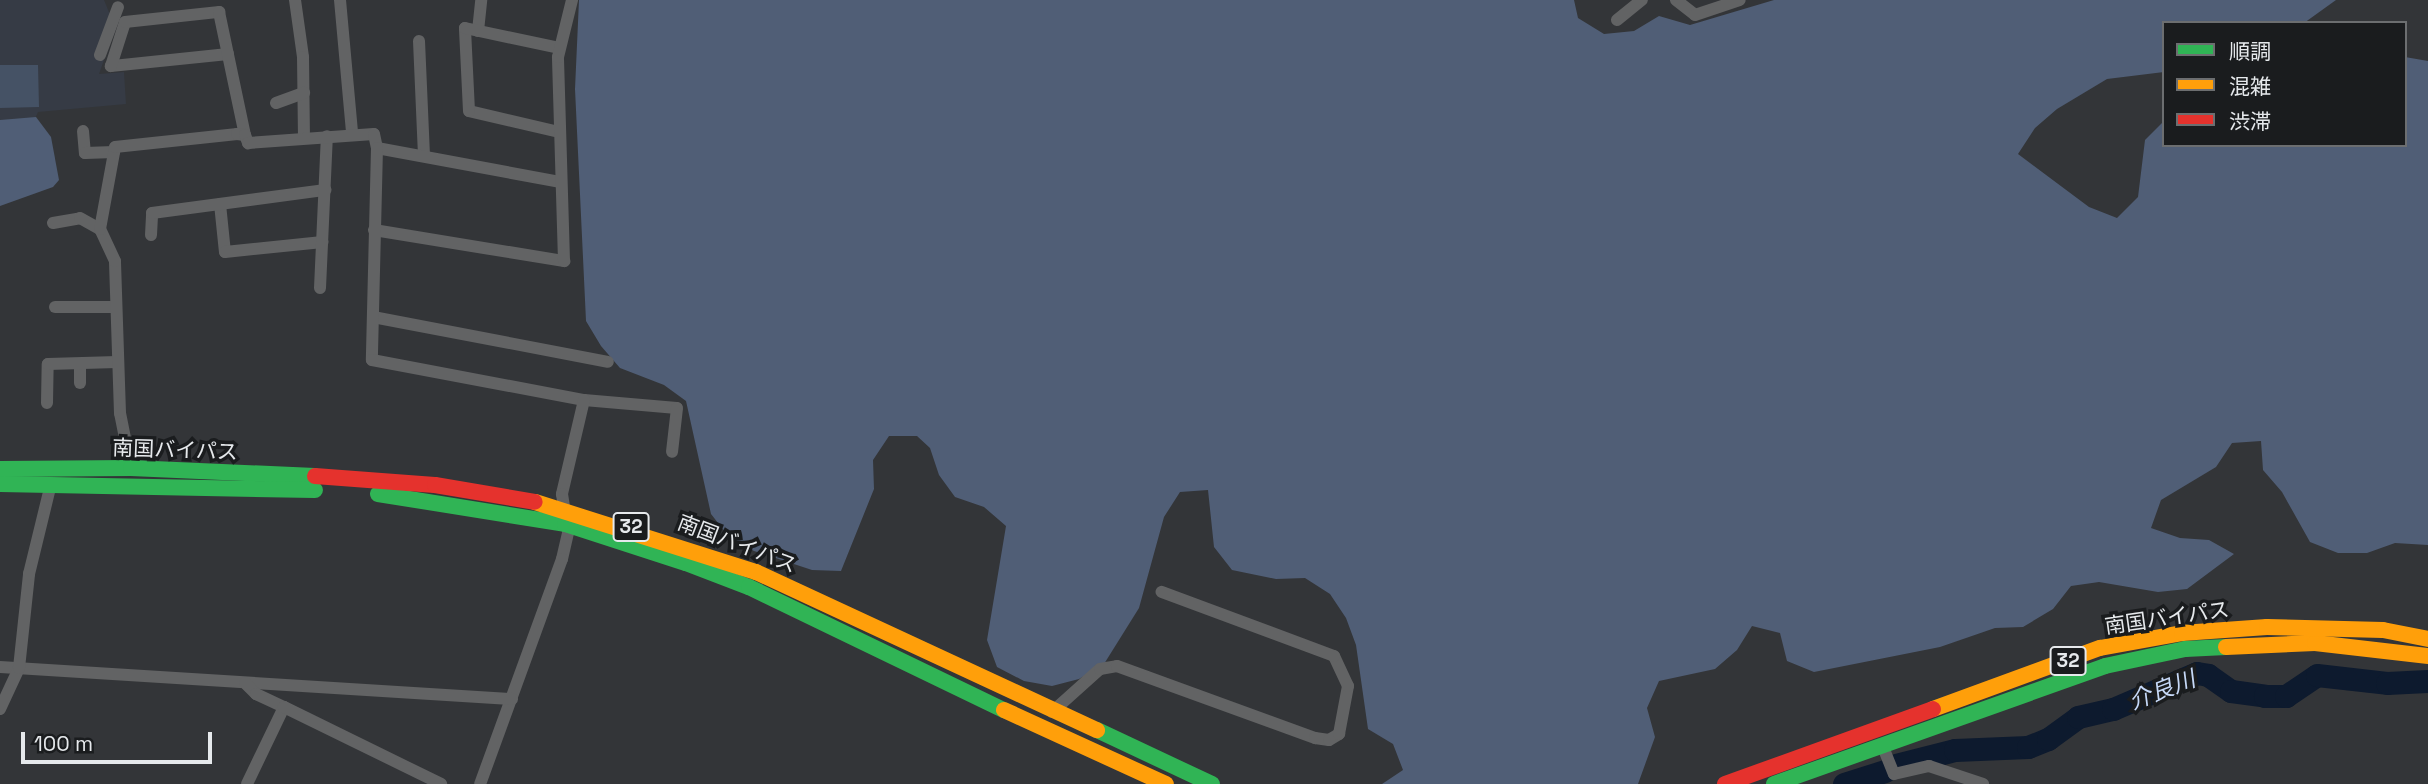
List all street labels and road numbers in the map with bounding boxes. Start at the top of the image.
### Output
street label: 南国バイパス [112,435,238,465]
street label: 南国バイパス [674,510,800,578]
road number: 32 [612,512,650,542]
street label: 南国バイパス [2103,597,2231,639]
road number: 32 [2049,646,2087,676]

